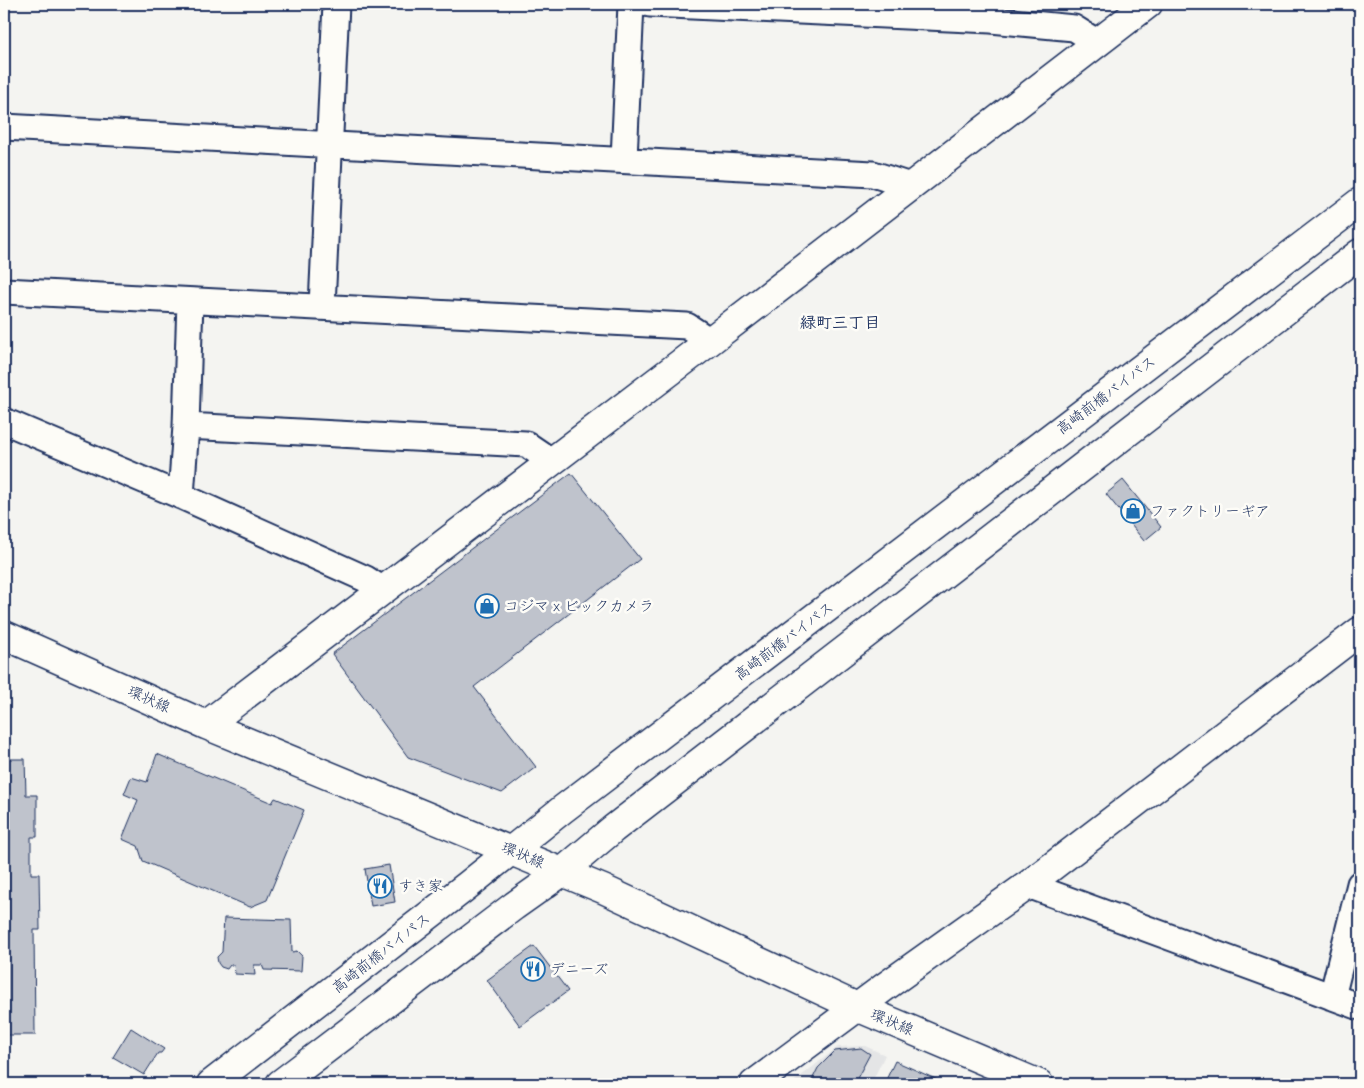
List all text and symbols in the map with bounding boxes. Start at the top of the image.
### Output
district label: 緑町三丁目 [800,309,880,333]
street label: 高崎前橋バイパス [1050,349,1160,439]
shop icon: ファクトリーギア [1120,498,1146,524]
place label: ファクトリーギア [1150,498,1270,521]
shop icon: コジマｘビックカメラ [474,593,500,619]
place label: コジマｘビックカメラ [504,593,654,616]
street label: 高崎前橋バイパス [728,595,838,685]
street label: 環状線 [124,678,175,717]
street label: 環状線 [498,834,549,873]
restaurant icon: すき家 [367,873,393,899]
place label: すき家 [398,873,443,896]
street label: 高崎前橋バイパス [326,906,434,998]
restaurant icon: デニーズ [520,956,546,982]
place label: デニーズ [550,956,608,979]
street label: 環状線 [867,1001,918,1040]

